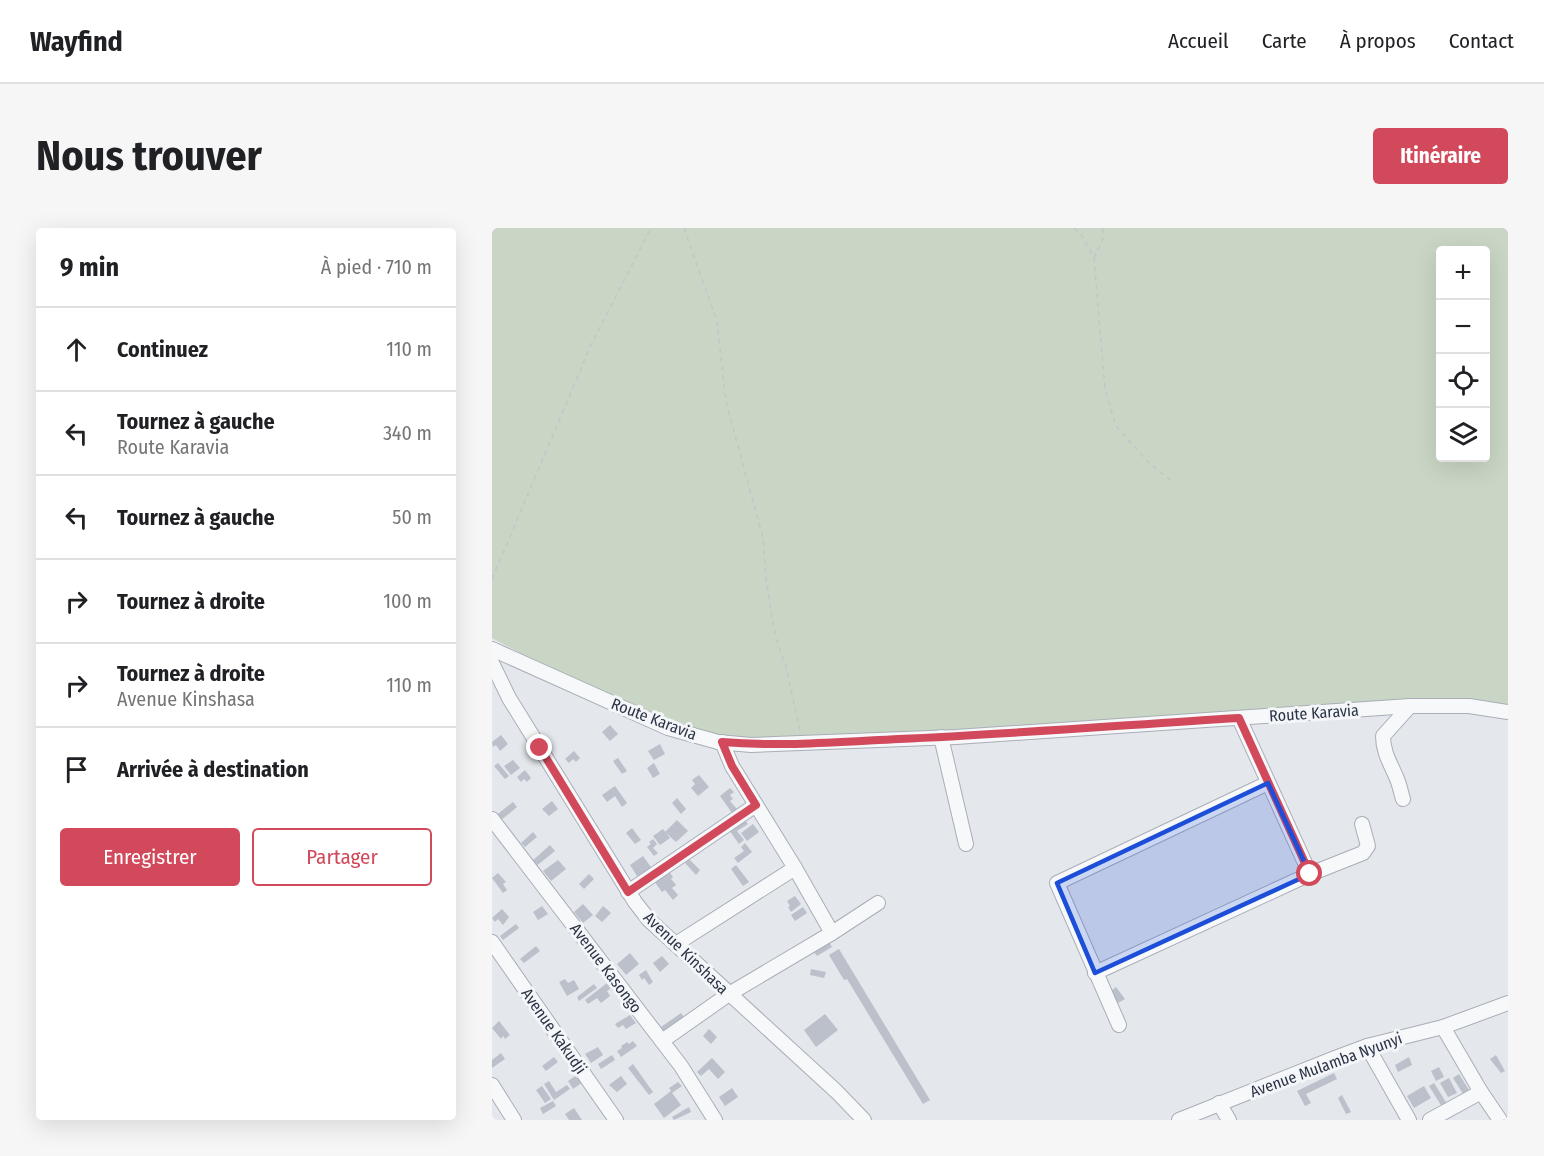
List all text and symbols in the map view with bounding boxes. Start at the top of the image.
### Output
text: Wayfind [30,25,123,58]
text: Accueil [1168,28,1229,54]
text: Carte [1262,28,1307,54]
text: À propos [1340,28,1416,54]
text: Contact [1449,28,1514,54]
button: Itinéraire [1373,128,1508,184]
text: Nous trouver [36,131,262,181]
map controls [1436,246,1490,462]
button: + [1436,246,1490,300]
text: 9 min [60,252,119,283]
text: À pied · 710 m [321,255,432,279]
button: − [1436,300,1490,354]
icon: ahead [60,333,93,366]
text: Continuez [117,336,208,363]
text: 110 m [386,337,432,361]
button: locate [1436,354,1490,408]
text: Tournez à gauche [117,408,275,435]
button: layers [1436,408,1490,462]
icon: left [60,417,93,450]
text: 340 m [383,421,432,445]
text: Route Karavia [117,435,229,459]
icon: left [60,501,93,534]
text: Tournez à gauche [117,504,275,531]
text: 50 m [392,505,432,529]
icon: right [60,585,93,618]
text: Tournez à droite [117,588,265,615]
text: 100 m [383,589,432,613]
text: Tournez à droite [117,660,265,687]
icon: right [60,669,93,702]
text: 110 m [386,673,432,697]
text: Avenue Kinshasa [117,687,255,711]
street label: Route Karavia [609,694,699,744]
street label: Route Karavia [1269,700,1360,726]
route end [526,734,552,760]
icon: arrive [60,753,93,786]
text: Arrivée à destination [117,756,309,783]
button: Enregistrer [60,828,240,886]
button: Partager [252,828,432,886]
route start [1296,860,1322,886]
street label: Avenue Kinshasa [640,908,732,998]
street label: Avenue Kasongo [566,919,646,1017]
street label: Avenue Kakudji [517,984,591,1078]
street label: Avenue Mulamba Nyunyi [1247,1029,1405,1101]

